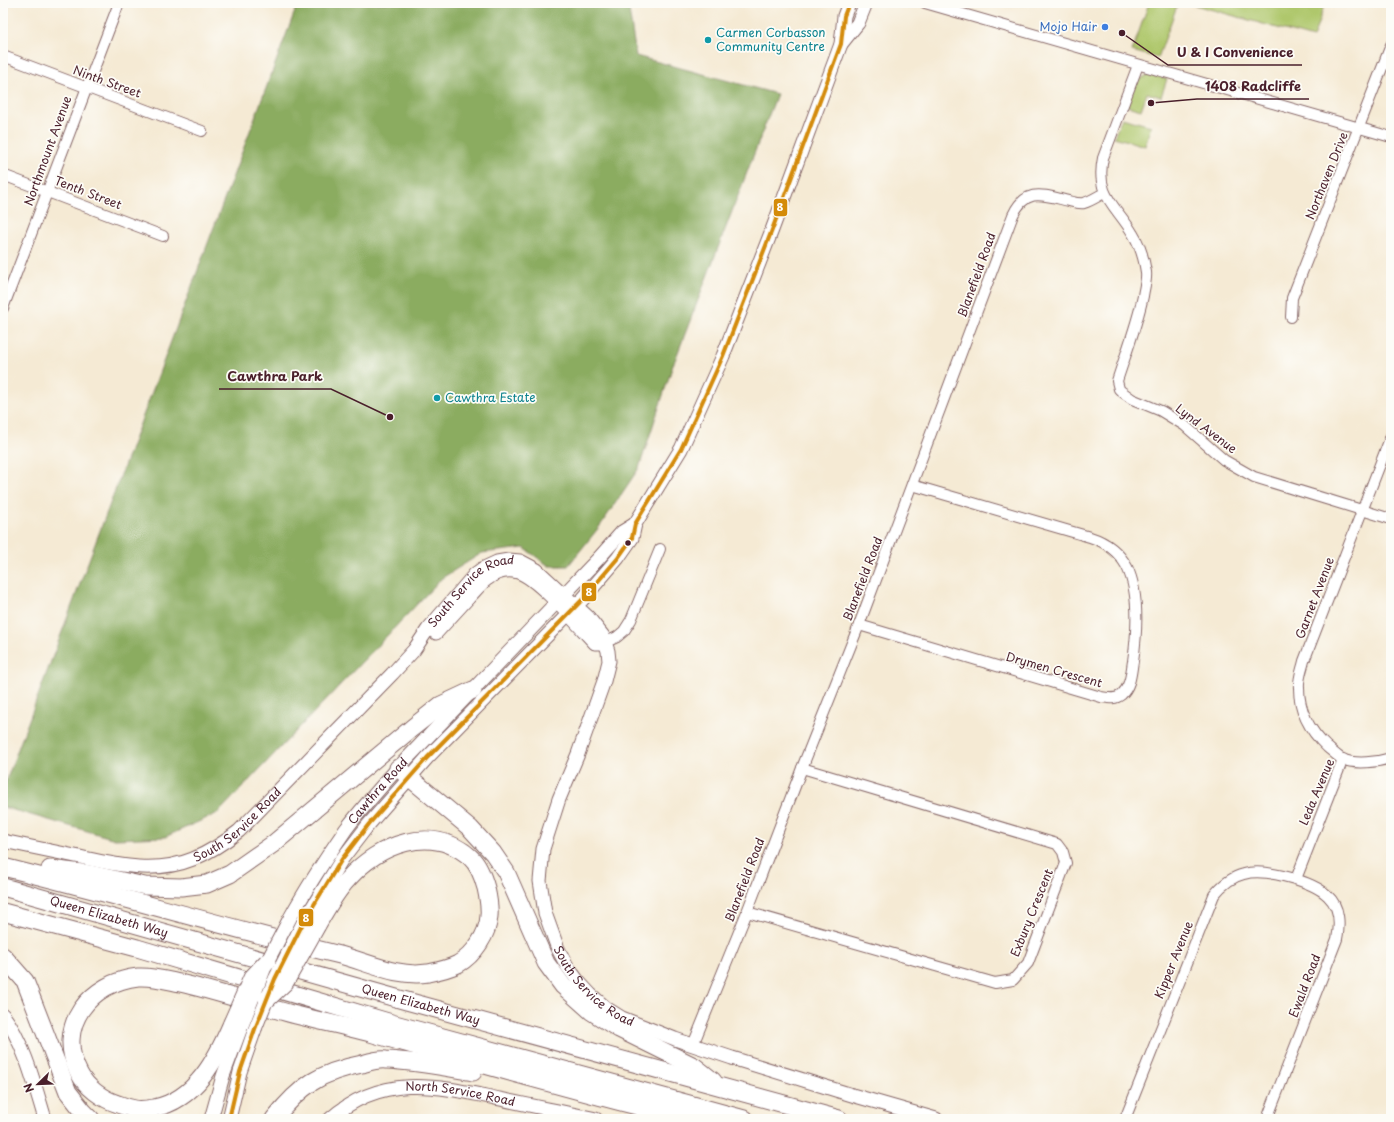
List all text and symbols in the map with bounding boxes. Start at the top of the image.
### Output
place label: Mojo Hair [1040,17,1098,35]
marker: Mojo Hair [1100,22,1110,32]
place label: Carmen Corbasson Community Centre [716,23,826,55]
marker: Carmen Corbasson Community Centre [703,35,713,45]
callout: U & I Convenience [1168,40,1302,65]
text: U & I Convenience [1177,42,1293,61]
street label: Ninth Street [71,60,144,102]
callout: 1408 Radcliffe [1197,74,1309,99]
text: 1408 Radcliffe [1205,76,1301,95]
street label: Northmount Avenue [19,93,75,208]
street label: Northaven Drive [1300,129,1352,222]
street label: Tenth Street [52,171,125,213]
line badge: 8 [773,198,788,217]
text: 8 [777,198,784,215]
street label: Blanefield Road [952,230,1000,320]
callout: Cawthra Park [219,364,331,389]
text: Cawthra Park [227,366,323,385]
place label: Cawthra Estate [445,388,536,406]
marker: Cawthra Estate [432,393,442,403]
street label: Lynd Avenue [1172,399,1241,458]
street label: Blanefield Road [838,534,886,623]
unlabelled marker [623,538,633,548]
street label: South Service Road [423,550,515,631]
street label: Garnet Avenue [1290,554,1338,641]
line badge: 8 [581,582,597,602]
text: 8 [586,583,593,600]
street label: Drymen Crescent [1004,647,1105,691]
street label: Cawthra Road [343,753,412,828]
street label: Leda Avenue [1294,755,1338,828]
street label: South Service Road [190,783,285,866]
street label: Blanefield Road [720,835,768,924]
street label: Exbury Crescent [1005,866,1057,959]
street label: Queen Elizabeth Way [48,891,171,941]
line badge: 8 [298,908,314,927]
text: 8 [303,909,310,926]
street label: Kipper Avenue [1149,918,1197,1001]
street label: South Service Road [550,942,637,1030]
street label: Ewald Road [1284,951,1324,1020]
street label: Queen Elizabeth Way [360,979,482,1029]
north arrow [18,1064,58,1104]
street label: North Service Road [405,1076,517,1110]
text: N [19,1081,38,1095]

